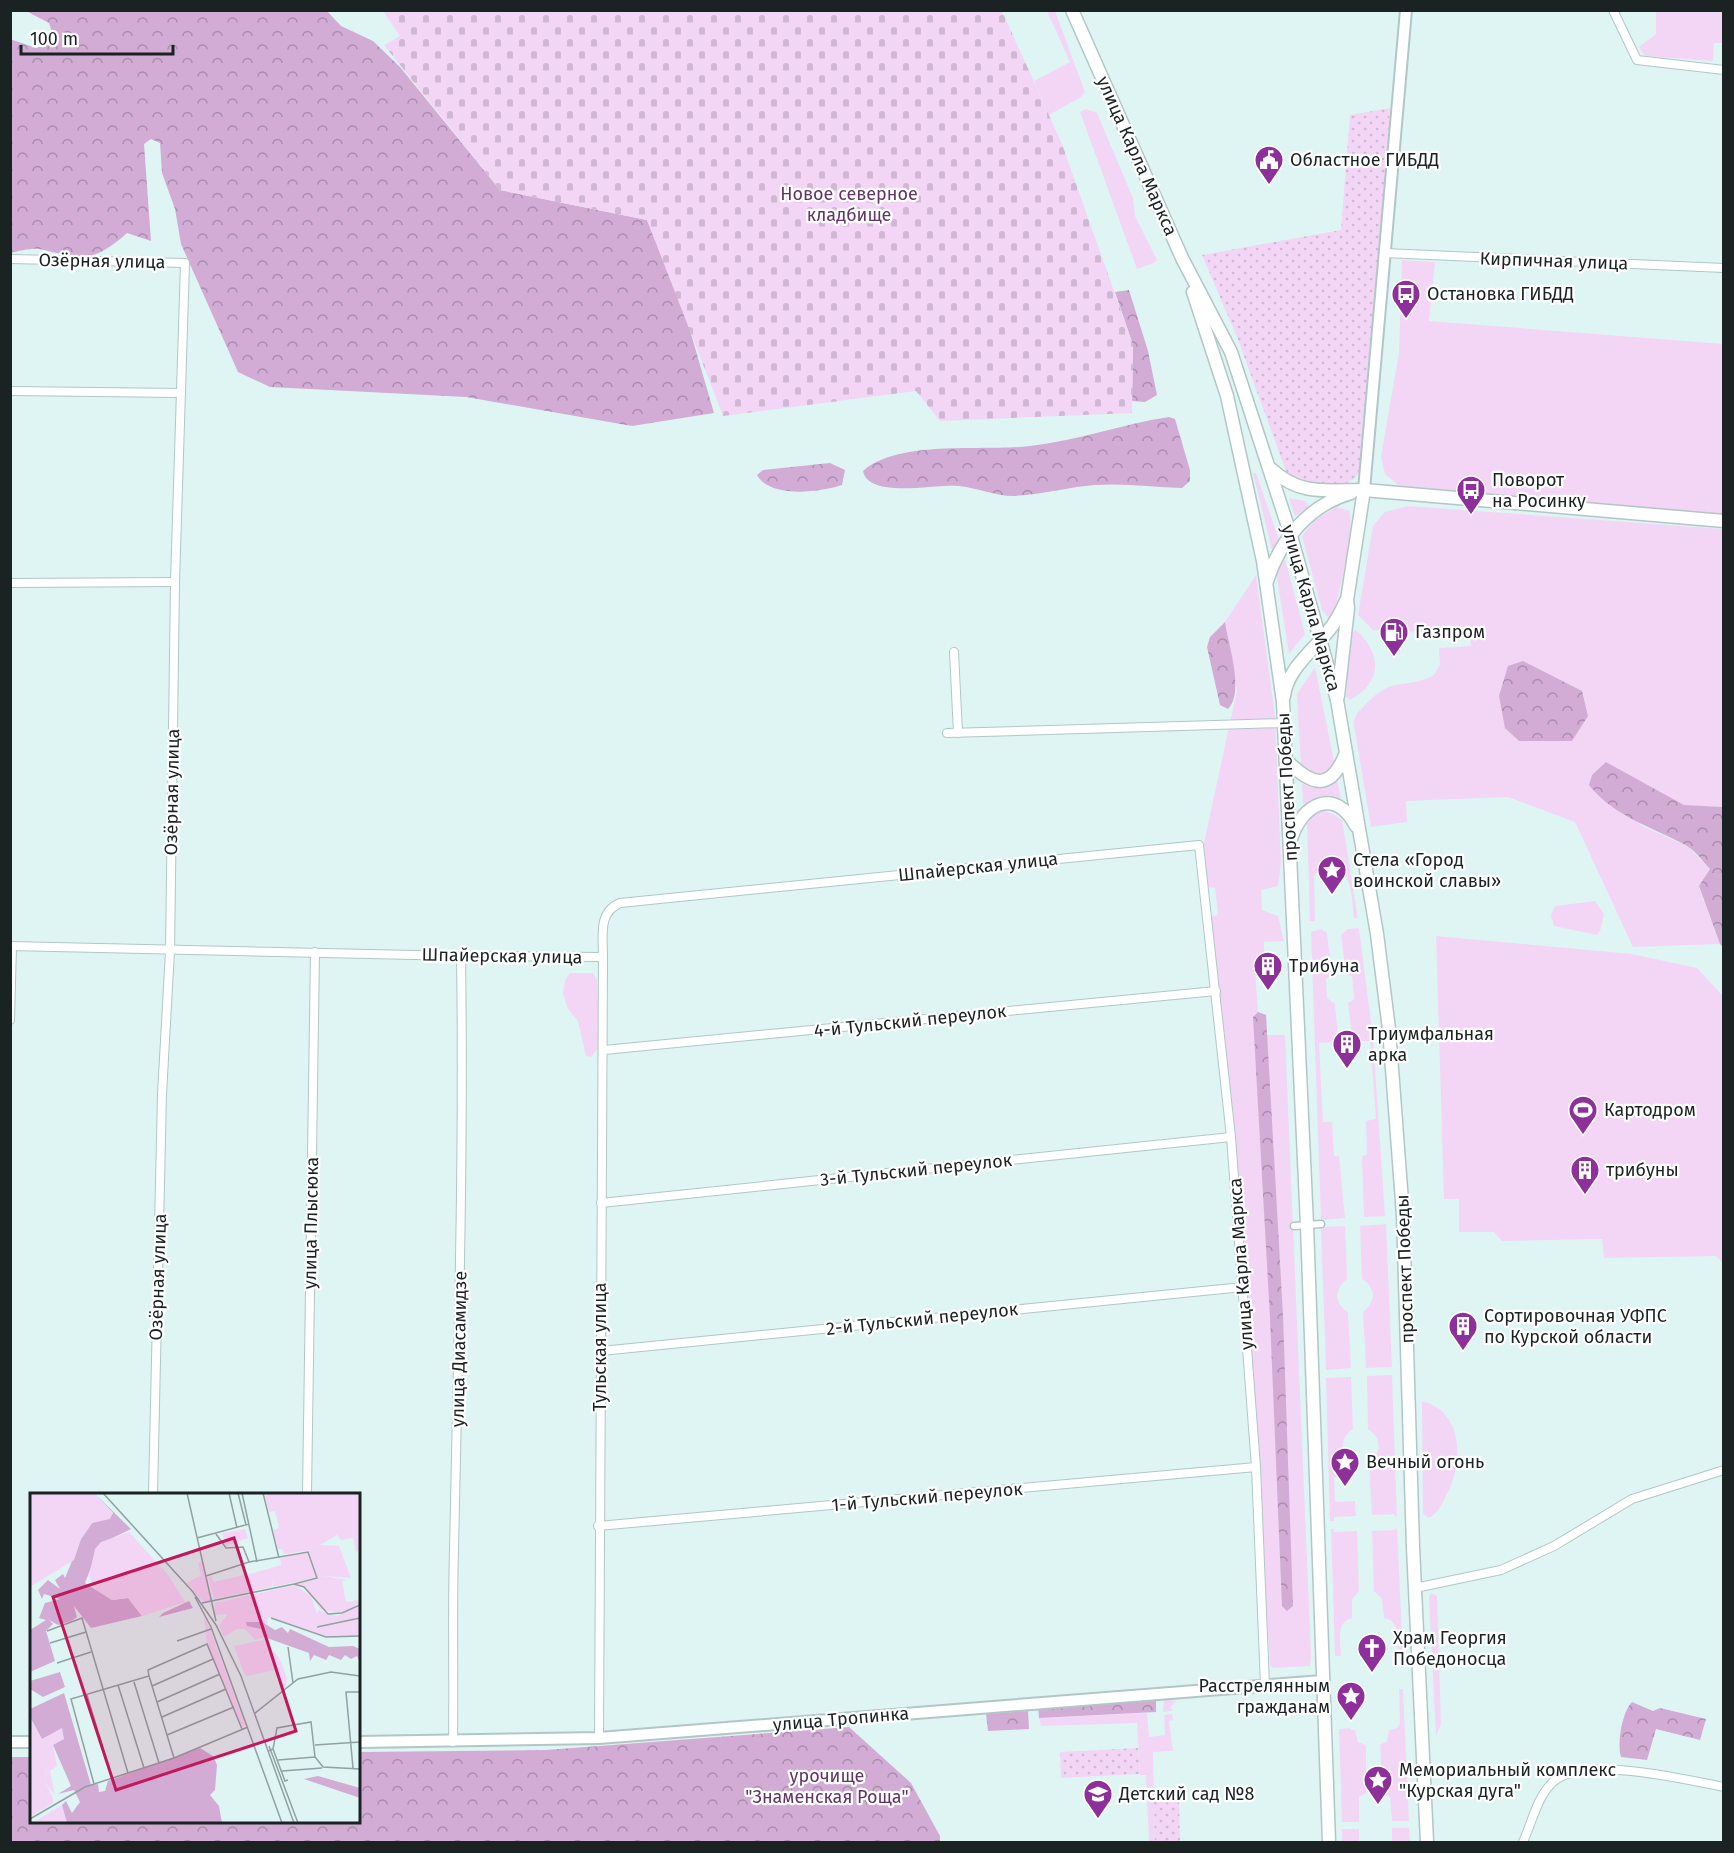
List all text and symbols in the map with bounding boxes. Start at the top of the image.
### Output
scale bar [21,18,172,56]
text: 100 m [30,28,78,50]
street label: улица Карла Маркса [1092,73,1182,239]
public building icon: Областное ГИБДД [1253,144,1285,186]
place label: Областное ГИБДД [1290,149,1439,171]
park label: Новое северное кладбище [780,183,918,226]
street label: Кирпичная улица [1479,247,1629,275]
street label: Озёрная улица [38,249,166,273]
bus stop icon: Остановка ГИБДД [1390,278,1422,320]
place label: Остановка ГИБДД [1427,283,1574,305]
place label: Поворот на Росинку [1492,469,1586,512]
bus stop icon: Поворот на Росинку [1455,474,1487,516]
street label: улица Карла Маркса [1277,522,1345,694]
fuel station icon: Газпром [1378,616,1410,658]
place label: Газпром [1415,621,1485,643]
street label: проспект Победы [1272,712,1302,862]
street label: Озёрная улица [160,728,184,856]
street label: Шпайерская улица [897,848,1059,886]
place label: Стела «Город воинской славы» [1353,849,1501,892]
place icon: Стела «Город воинской славы» [1316,854,1348,896]
street label: Шпайерская улица [421,944,583,968]
building icon: Трибуна [1252,950,1284,992]
place label: Трибуна [1289,955,1359,977]
street label: 4-й Тульский переулок [813,1000,1008,1042]
place label: Триумфальная арка [1368,1023,1494,1066]
building icon: Триумфальная арка [1331,1028,1363,1070]
sports icon: Картодром [1567,1094,1599,1136]
place label: Картодром [1604,1099,1696,1121]
street label: 3-й Тульский переулок [819,1149,1014,1191]
building icon: трибуны [1569,1154,1601,1196]
street label: улица Плысюка [299,1157,323,1289]
place label: трибуны [1606,1159,1679,1181]
street label: улица Карла Маркса [1224,1177,1258,1351]
street label: проспект Победы [1391,1194,1419,1344]
street label: Озёрная улица [145,1213,171,1341]
street label: улица Диасамидзе [447,1271,471,1427]
street label: Тульская улица [589,1282,611,1412]
street label: 2-й Тульский переулок [825,1298,1020,1340]
place label: Сортировочная УФПС по Курской области [1484,1305,1667,1348]
building icon: Сортировочная УФПС по Курской области [1447,1310,1479,1352]
place icon: Вечный огонь [1329,1446,1361,1488]
place label: Вечный огонь [1366,1451,1484,1473]
street label: 1-й Тульский переулок [831,1478,1024,1516]
inset map [30,1493,360,1823]
place label: Храм Георгия Победоносца [1393,1627,1507,1670]
church icon: Храм Георгия Победоносца [1356,1632,1388,1674]
place label: Расстрелянным гражданам [1199,1675,1330,1718]
place icon: Расстрелянным гражданам [1335,1680,1367,1722]
street label: улица Тропинка [772,1702,910,1736]
place label: Мемориальный комплекс "Курская дуга" [1399,1759,1617,1802]
place icon: Мемориальный комплекс "Курская дуга" [1362,1764,1394,1806]
park label: урочище "Знаменская Роща" [745,1765,909,1808]
school or university icon: Детский сад №8 [1082,1778,1114,1820]
place label: Детский сад №8 [1118,1783,1255,1805]

